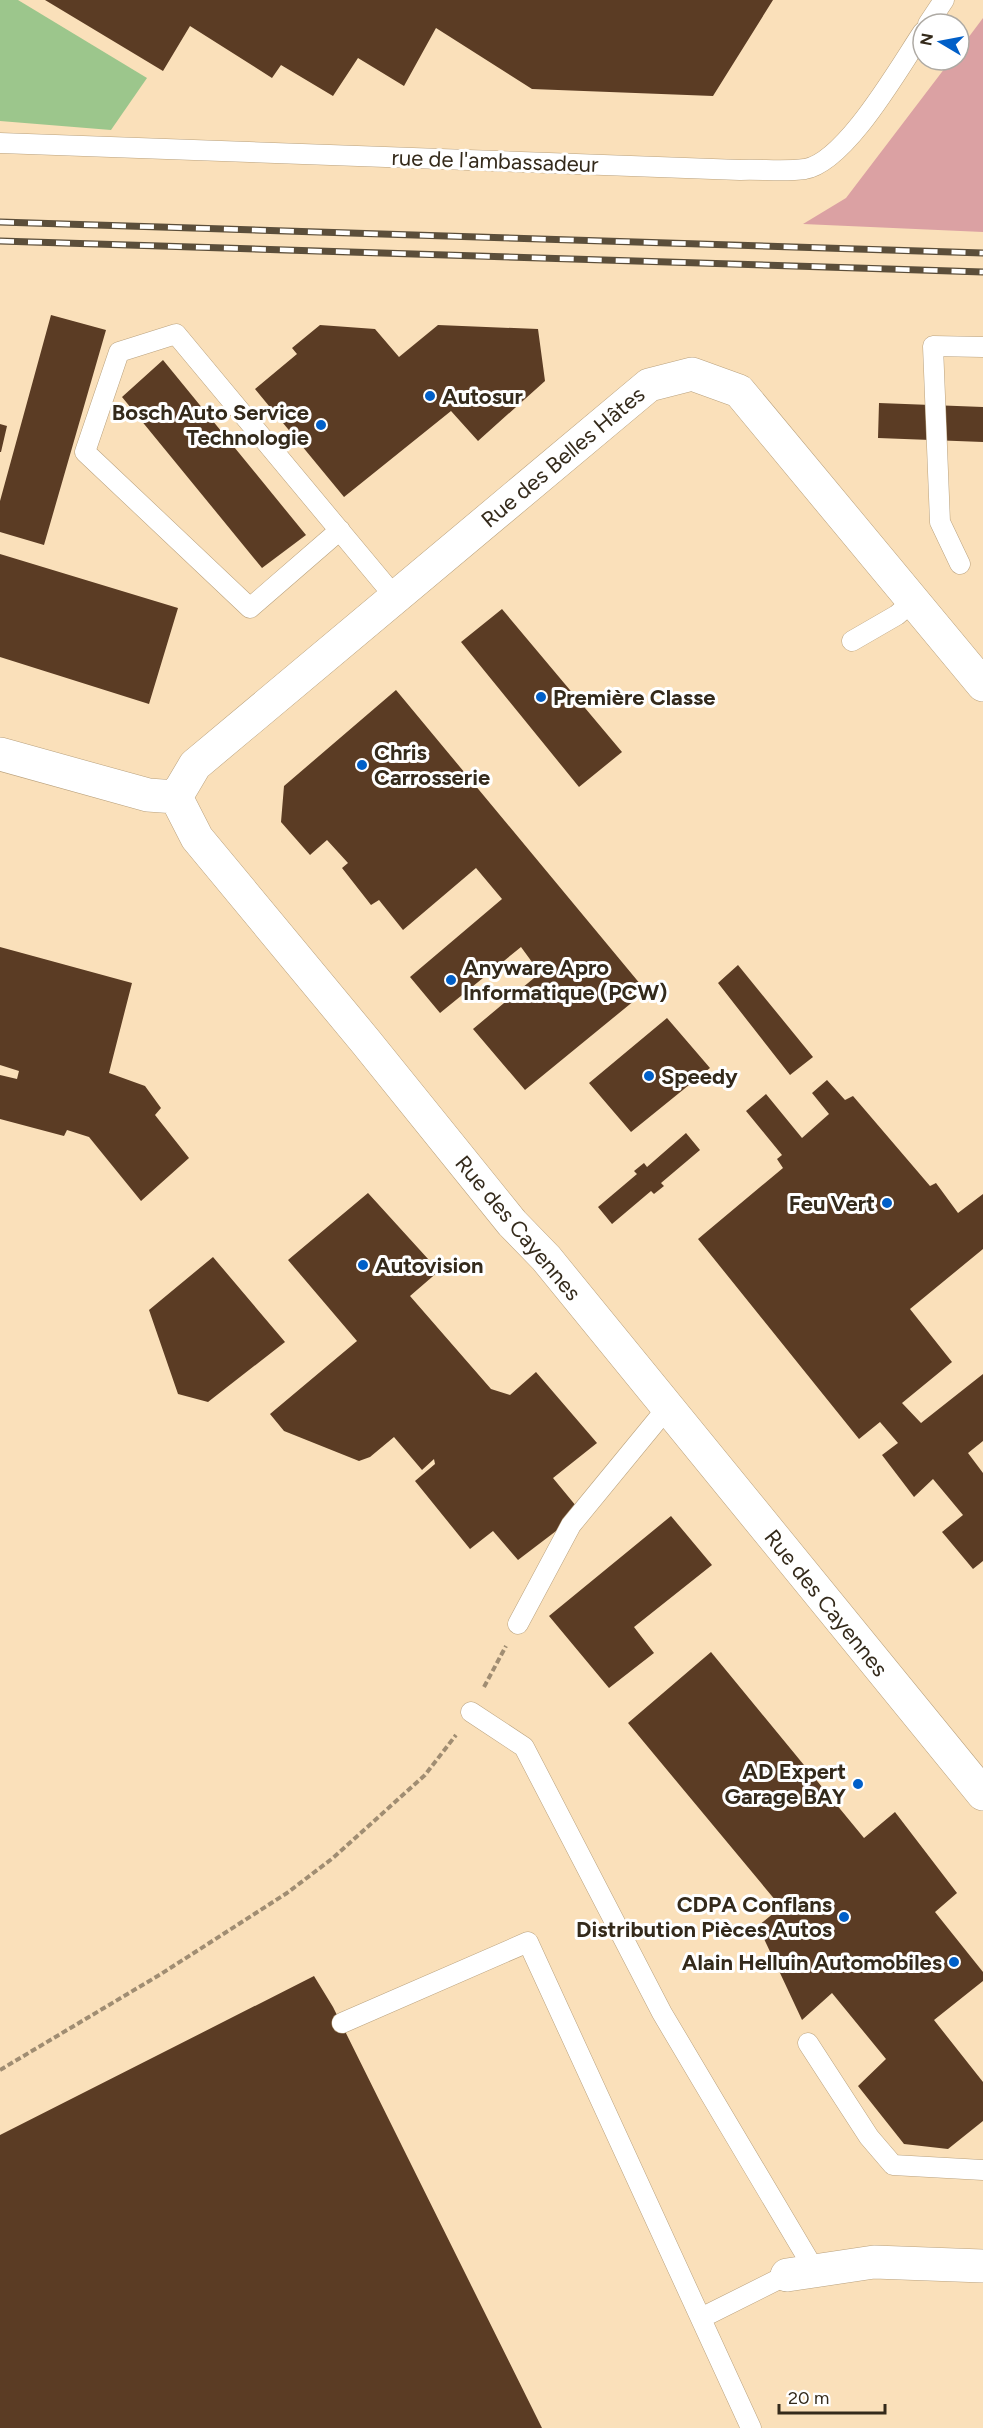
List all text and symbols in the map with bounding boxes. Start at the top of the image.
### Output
north arrow [911,12,971,72]
text: N [916,32,937,47]
street label: rue de l'ambassadeur [391,144,600,178]
street label: Rue des Belles Hâtes [476,381,650,533]
place label: Autosur [442,383,523,410]
marker: Autosur [423,389,437,403]
place label: Bosch Auto Service Technologie [112,399,309,451]
marker: Bosch Auto Service Technologie [314,418,328,432]
place label: Première Classe [553,684,715,711]
marker: Première Classe [534,690,548,704]
place label: Chris Carrosserie [374,739,490,791]
marker: Chris Carrosserie [355,758,369,772]
place label: Anyware Apro Informatique (PCW) [463,954,668,1006]
marker: Anyware Apro Informatique (PCW) [444,973,458,987]
place label: Speedy [661,1063,738,1090]
marker: Speedy [642,1069,656,1083]
street label: Rue des Cayennes [449,1150,587,1306]
place label: Feu Vert [789,1190,875,1217]
marker: Feu Vert [880,1196,894,1210]
place label: Autovision [375,1252,483,1279]
marker: Autovision [356,1258,370,1272]
street label: Rue des Cayennes [759,1524,893,1682]
place label: AD Expert Garage BAY [725,1758,847,1810]
marker: AD Expert Garage BAY [851,1777,865,1791]
place label: CDPA Conflans Distribution Pièces Autos [576,1891,832,1943]
marker: CDPA Conflans Distribution Pièces Autos [837,1910,851,1924]
place label: Alain Helluin Automobiles [682,1949,942,1976]
marker: Alain Helluin Automobiles [947,1955,961,1969]
scale bar [779,2377,886,2415]
text: 20 m [788,2387,829,2409]

